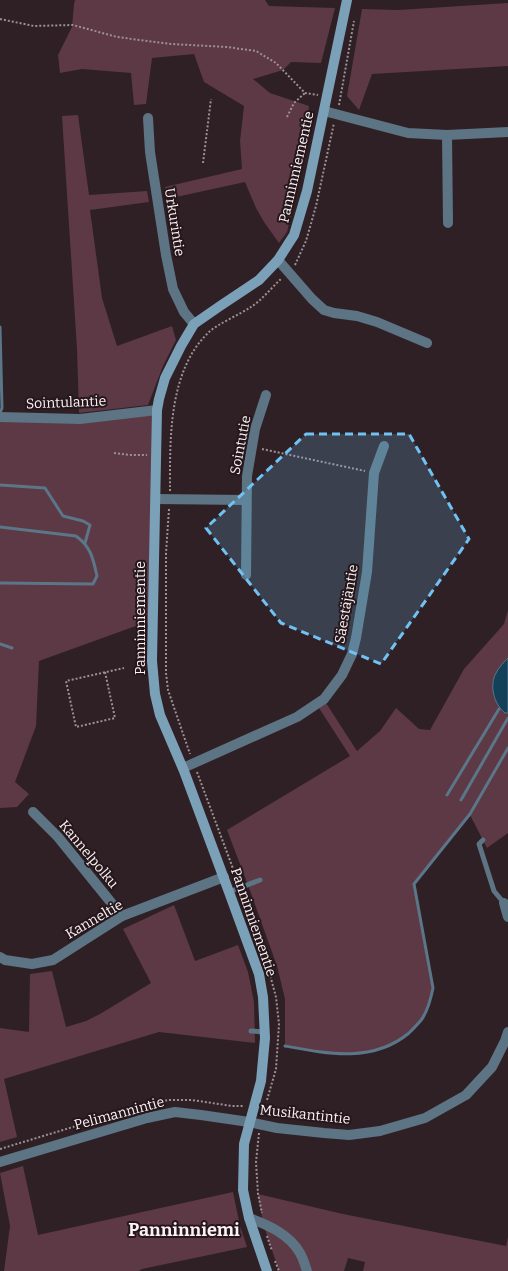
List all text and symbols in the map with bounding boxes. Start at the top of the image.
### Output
street label: Panninniementie [275,110,318,225]
street label: Urkurintie [161,187,188,257]
street label: Sointulantie [26,393,106,412]
street label: Sointutie [226,414,255,476]
street label: Panninniementie [132,561,149,675]
street label: Säestäjäntie [331,563,362,645]
street label: Kannelpolku [55,817,122,892]
street label: Panninniementie [227,866,280,979]
street label: Kanneltie [63,896,126,943]
street label: Pelimannintie [72,1093,166,1134]
street label: Musikantintie [259,1101,351,1128]
district label: Panninniemi [128,1219,240,1241]

